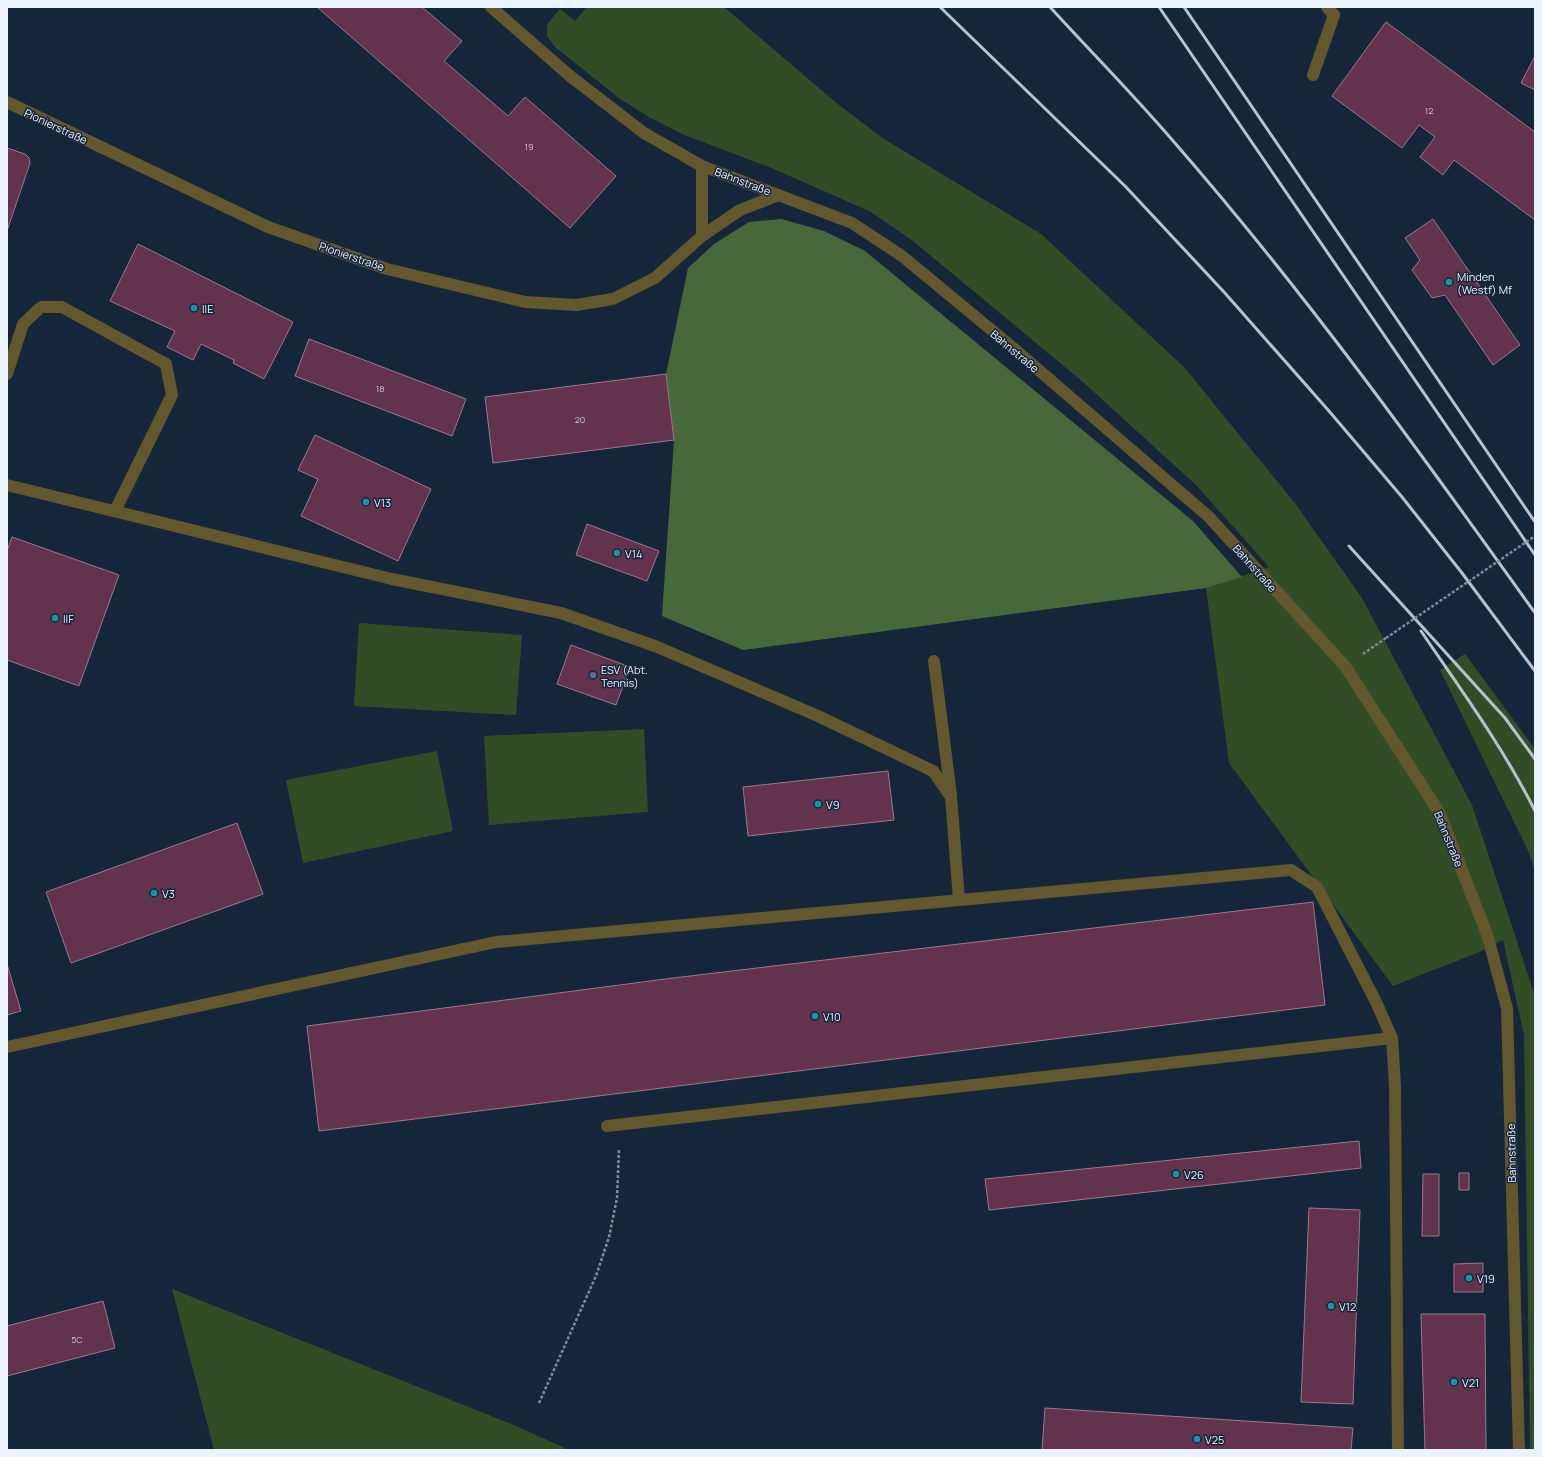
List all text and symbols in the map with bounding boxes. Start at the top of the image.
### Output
house number: 12 [1425,104,1433,117]
street label: Pionierstraße [22,105,91,147]
house number: 19 [524,140,534,153]
street label: Bahnstraße [713,163,774,199]
street label: Pionierstraße [317,238,387,274]
place label: Minden (Westf) Mf [1457,269,1512,297]
marker: Minden (Westf) Mf [1444,277,1454,287]
place label: IIE [202,301,213,316]
marker: IIE [189,303,199,313]
street label: Bahnstraße [988,326,1043,376]
house number: 18 [376,382,384,395]
house number: 20 [575,413,585,426]
place label: V13 [374,495,391,510]
marker: V13 [361,497,371,507]
street label: Bahnstraße [1230,541,1281,595]
place label: V14 [625,546,642,561]
marker: V14 [612,548,622,558]
place label: IIF [63,611,74,626]
marker: IIF [50,613,60,623]
place label: ESV (Abt. Tennis) [601,662,648,690]
marker: ESV (Abt. Tennis) [588,670,598,680]
place label: V9 [826,797,840,812]
marker: V9 [813,799,823,809]
street label: Bahnstraße [1431,809,1467,870]
place label: V3 [162,886,175,901]
marker: V3 [149,888,159,898]
place label: V10 [823,1009,841,1024]
marker: V10 [810,1011,820,1021]
street label: Bahnstraße [1503,1123,1519,1183]
place label: V26 [1184,1167,1204,1182]
marker: V26 [1171,1169,1181,1179]
place label: V19 [1477,1271,1495,1286]
marker: V19 [1464,1273,1474,1283]
place label: V12 [1339,1299,1356,1314]
marker: V12 [1326,1301,1336,1311]
house number: 5C [71,1333,83,1346]
place label: V21 [1462,1375,1479,1390]
marker: V21 [1449,1377,1459,1387]
place label: V25 [1205,1432,1224,1447]
marker: V25 [1192,1434,1202,1444]

